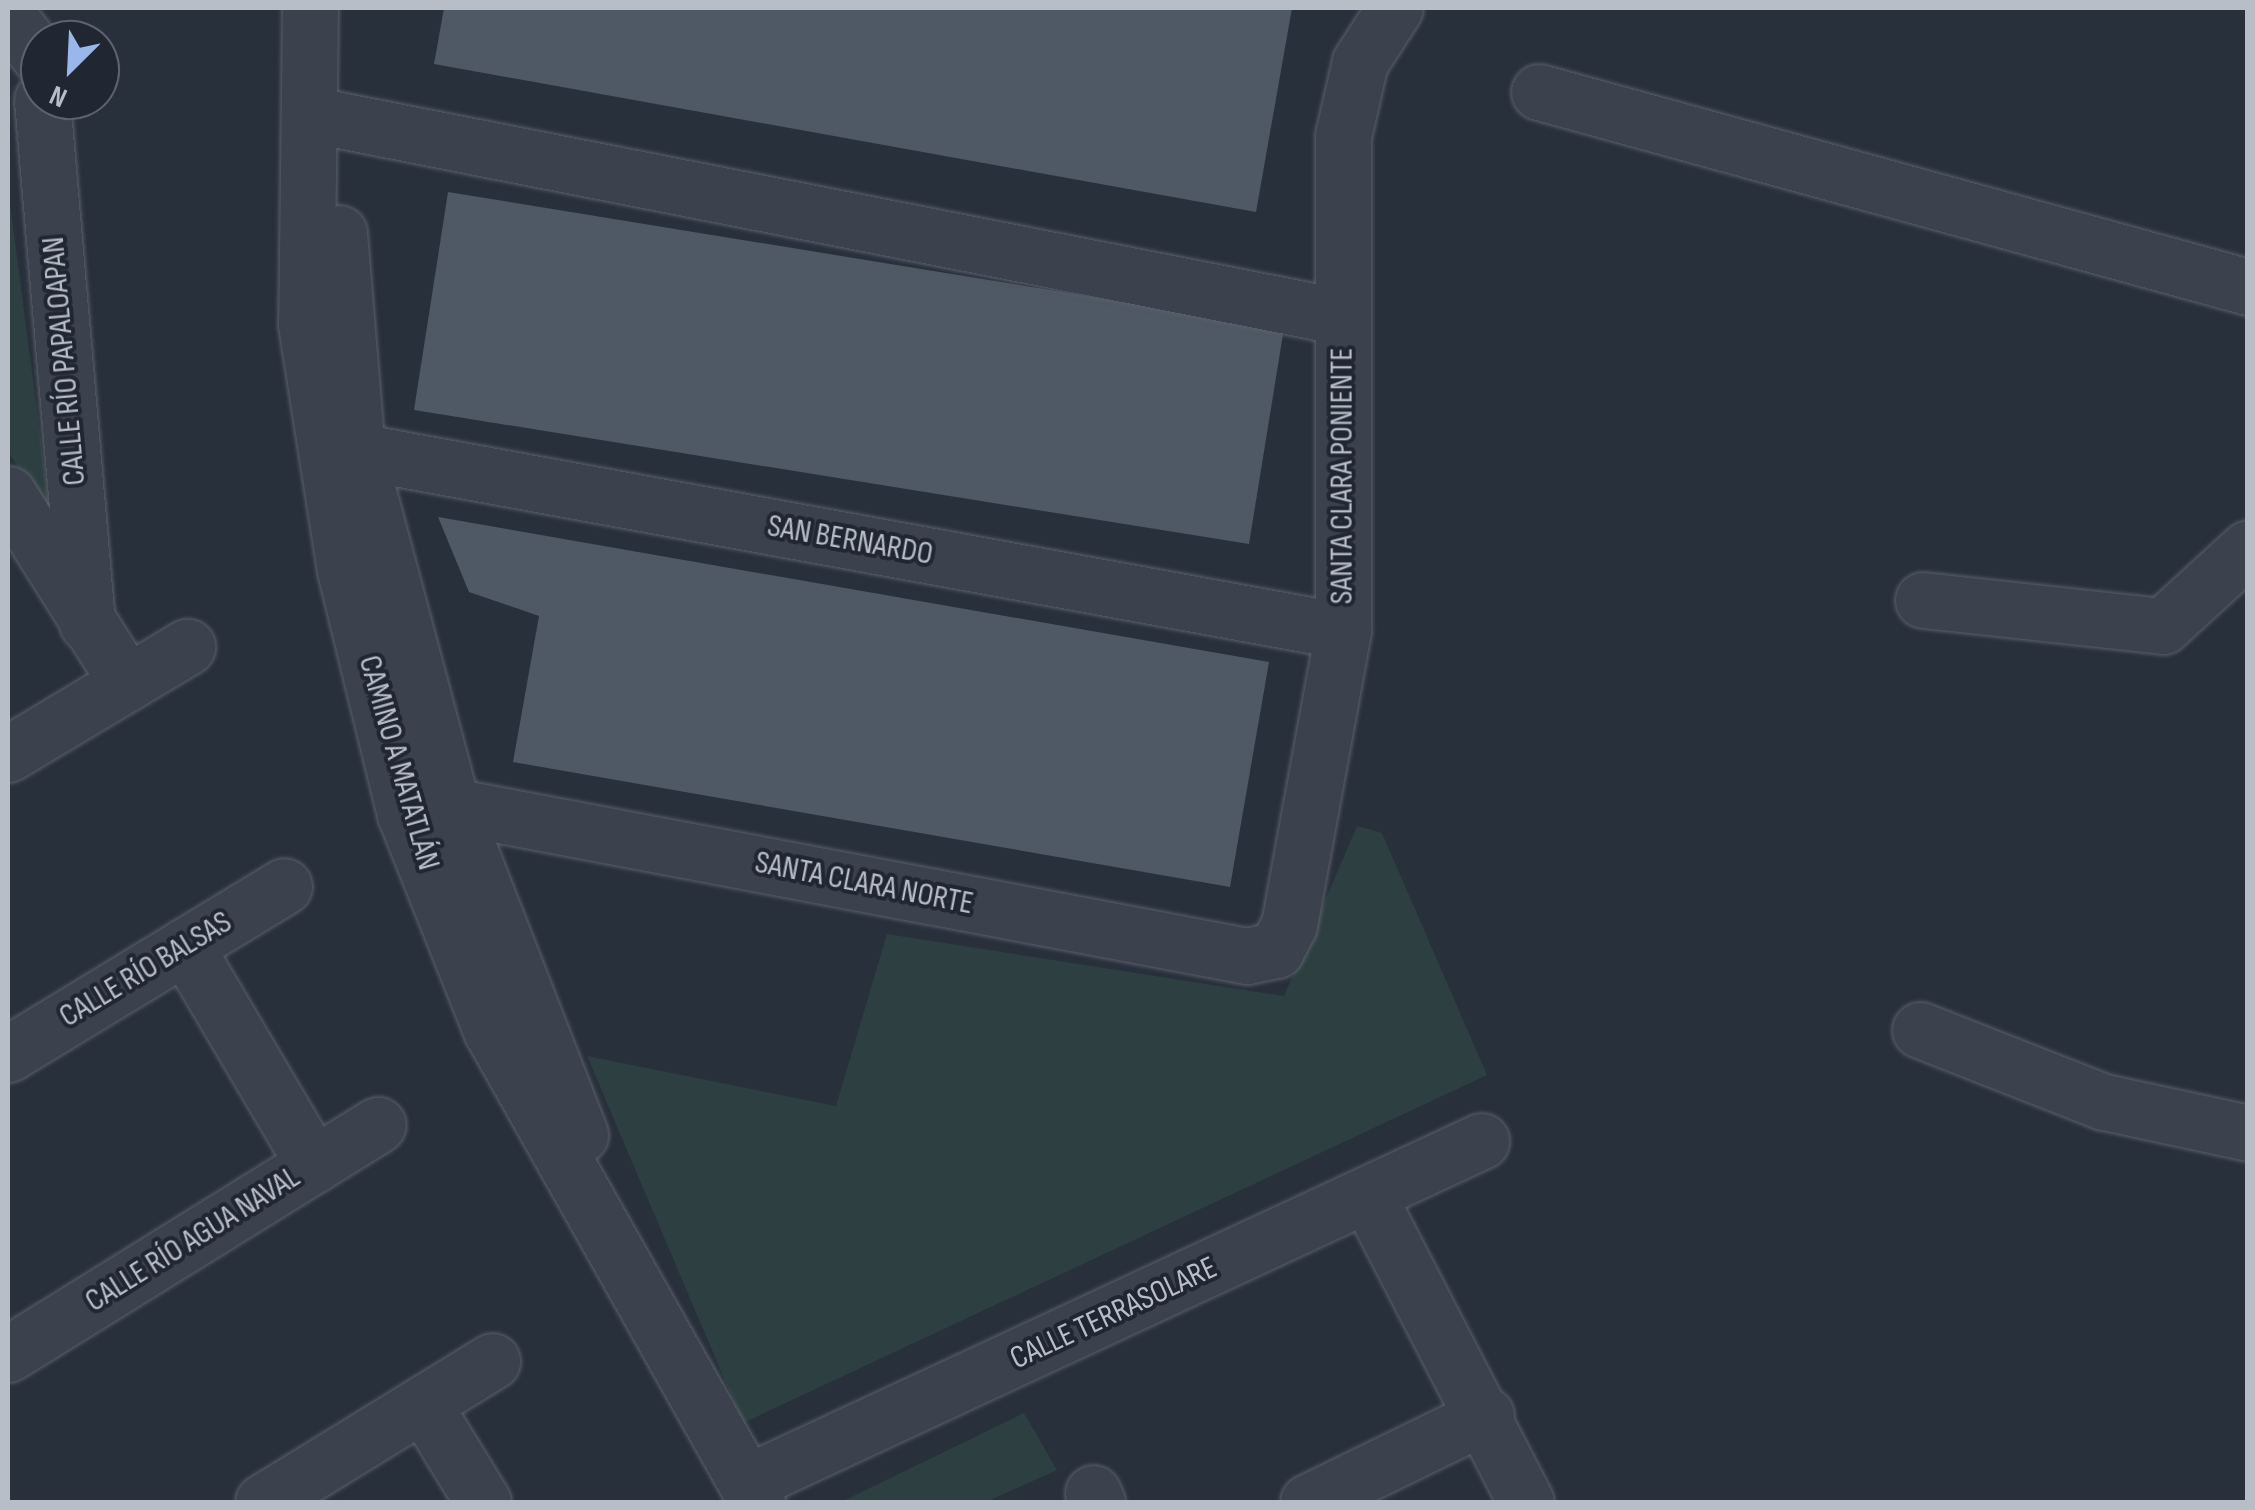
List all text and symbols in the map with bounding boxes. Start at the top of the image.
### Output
north arrow [20,20,120,120]
text: N [45,78,72,114]
street label: CALLE RÍO PAPALOAPAN [35,235,95,487]
street label: SANTA CLARA PONIENTE [1324,348,1362,604]
street label: SAN BERNARDO [764,508,936,574]
street label: CAMINO A MATATLÁN [349,651,447,875]
street label: SANTA CLARA NORTE [752,844,976,924]
street label: CALLE RÍO BALSAS [53,904,239,1036]
street label: CALLE RÍO AGUA NAVAL [79,1159,307,1321]
street label: CALLE TERRASOLARE [1005,1249,1223,1379]

